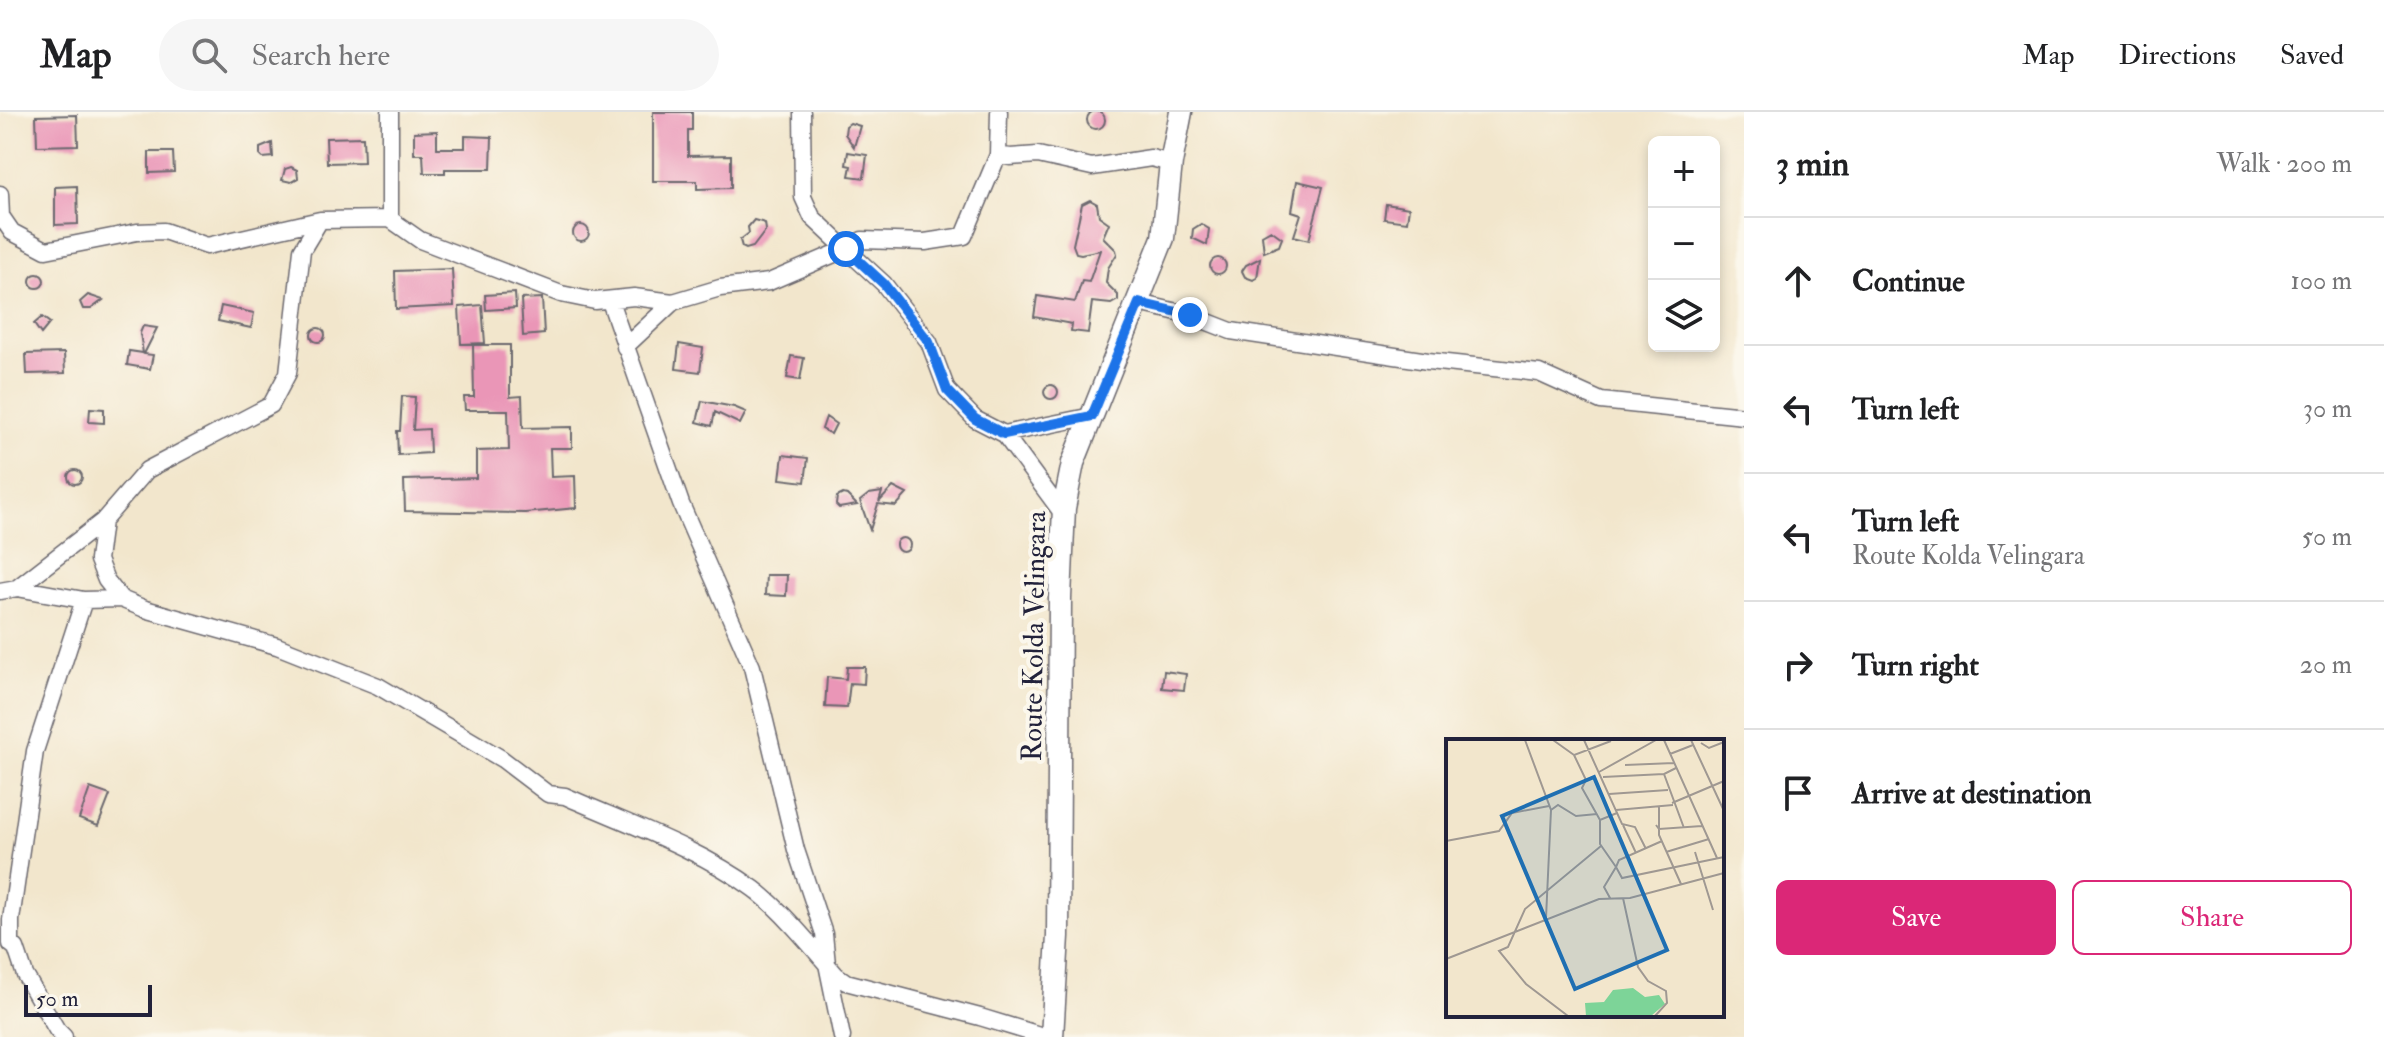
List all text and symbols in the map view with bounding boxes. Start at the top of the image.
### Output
search box [159,19,719,91]
text: Map [40,31,111,79]
icon: search [187,33,231,77]
text: Search here [251,37,390,74]
text: Map [2022,38,2075,73]
text: Directions [2119,38,2236,73]
text: Saved [2280,38,2344,73]
map controls [1648,136,1720,352]
button: + [1648,136,1720,208]
text: 3 min [1776,143,1849,186]
text: Walk · 200 m [2216,148,2352,180]
button: − [1648,208,1720,280]
route start [828,231,864,267]
icon: ahead [1776,259,1820,303]
text: Continue [1852,263,1965,300]
text: 100 m [2291,265,2352,297]
button: layers [1648,280,1720,352]
route end [1172,297,1208,333]
icon: left [1776,387,1820,431]
text: Turn left [1852,391,1959,428]
text: 30 m [2303,393,2352,425]
text: Turn left [1852,503,1959,540]
street label: Route Kolda Velingara [1015,510,1054,762]
icon: left [1776,515,1820,559]
text: 50 m [2302,521,2352,553]
text: Route Kolda Velingara [1852,540,2085,572]
icon: right [1776,643,1820,687]
text: Turn right [1852,647,1979,684]
text: 20 m [2300,649,2352,681]
inset map [1446,739,1724,1017]
icon: arrive [1776,771,1820,815]
text: Arrive at destination [1852,775,2092,812]
button: Save [1776,880,2056,955]
button: Share [2072,880,2352,955]
scale bar [24,981,152,1017]
text: 50 m [36,985,78,1013]

